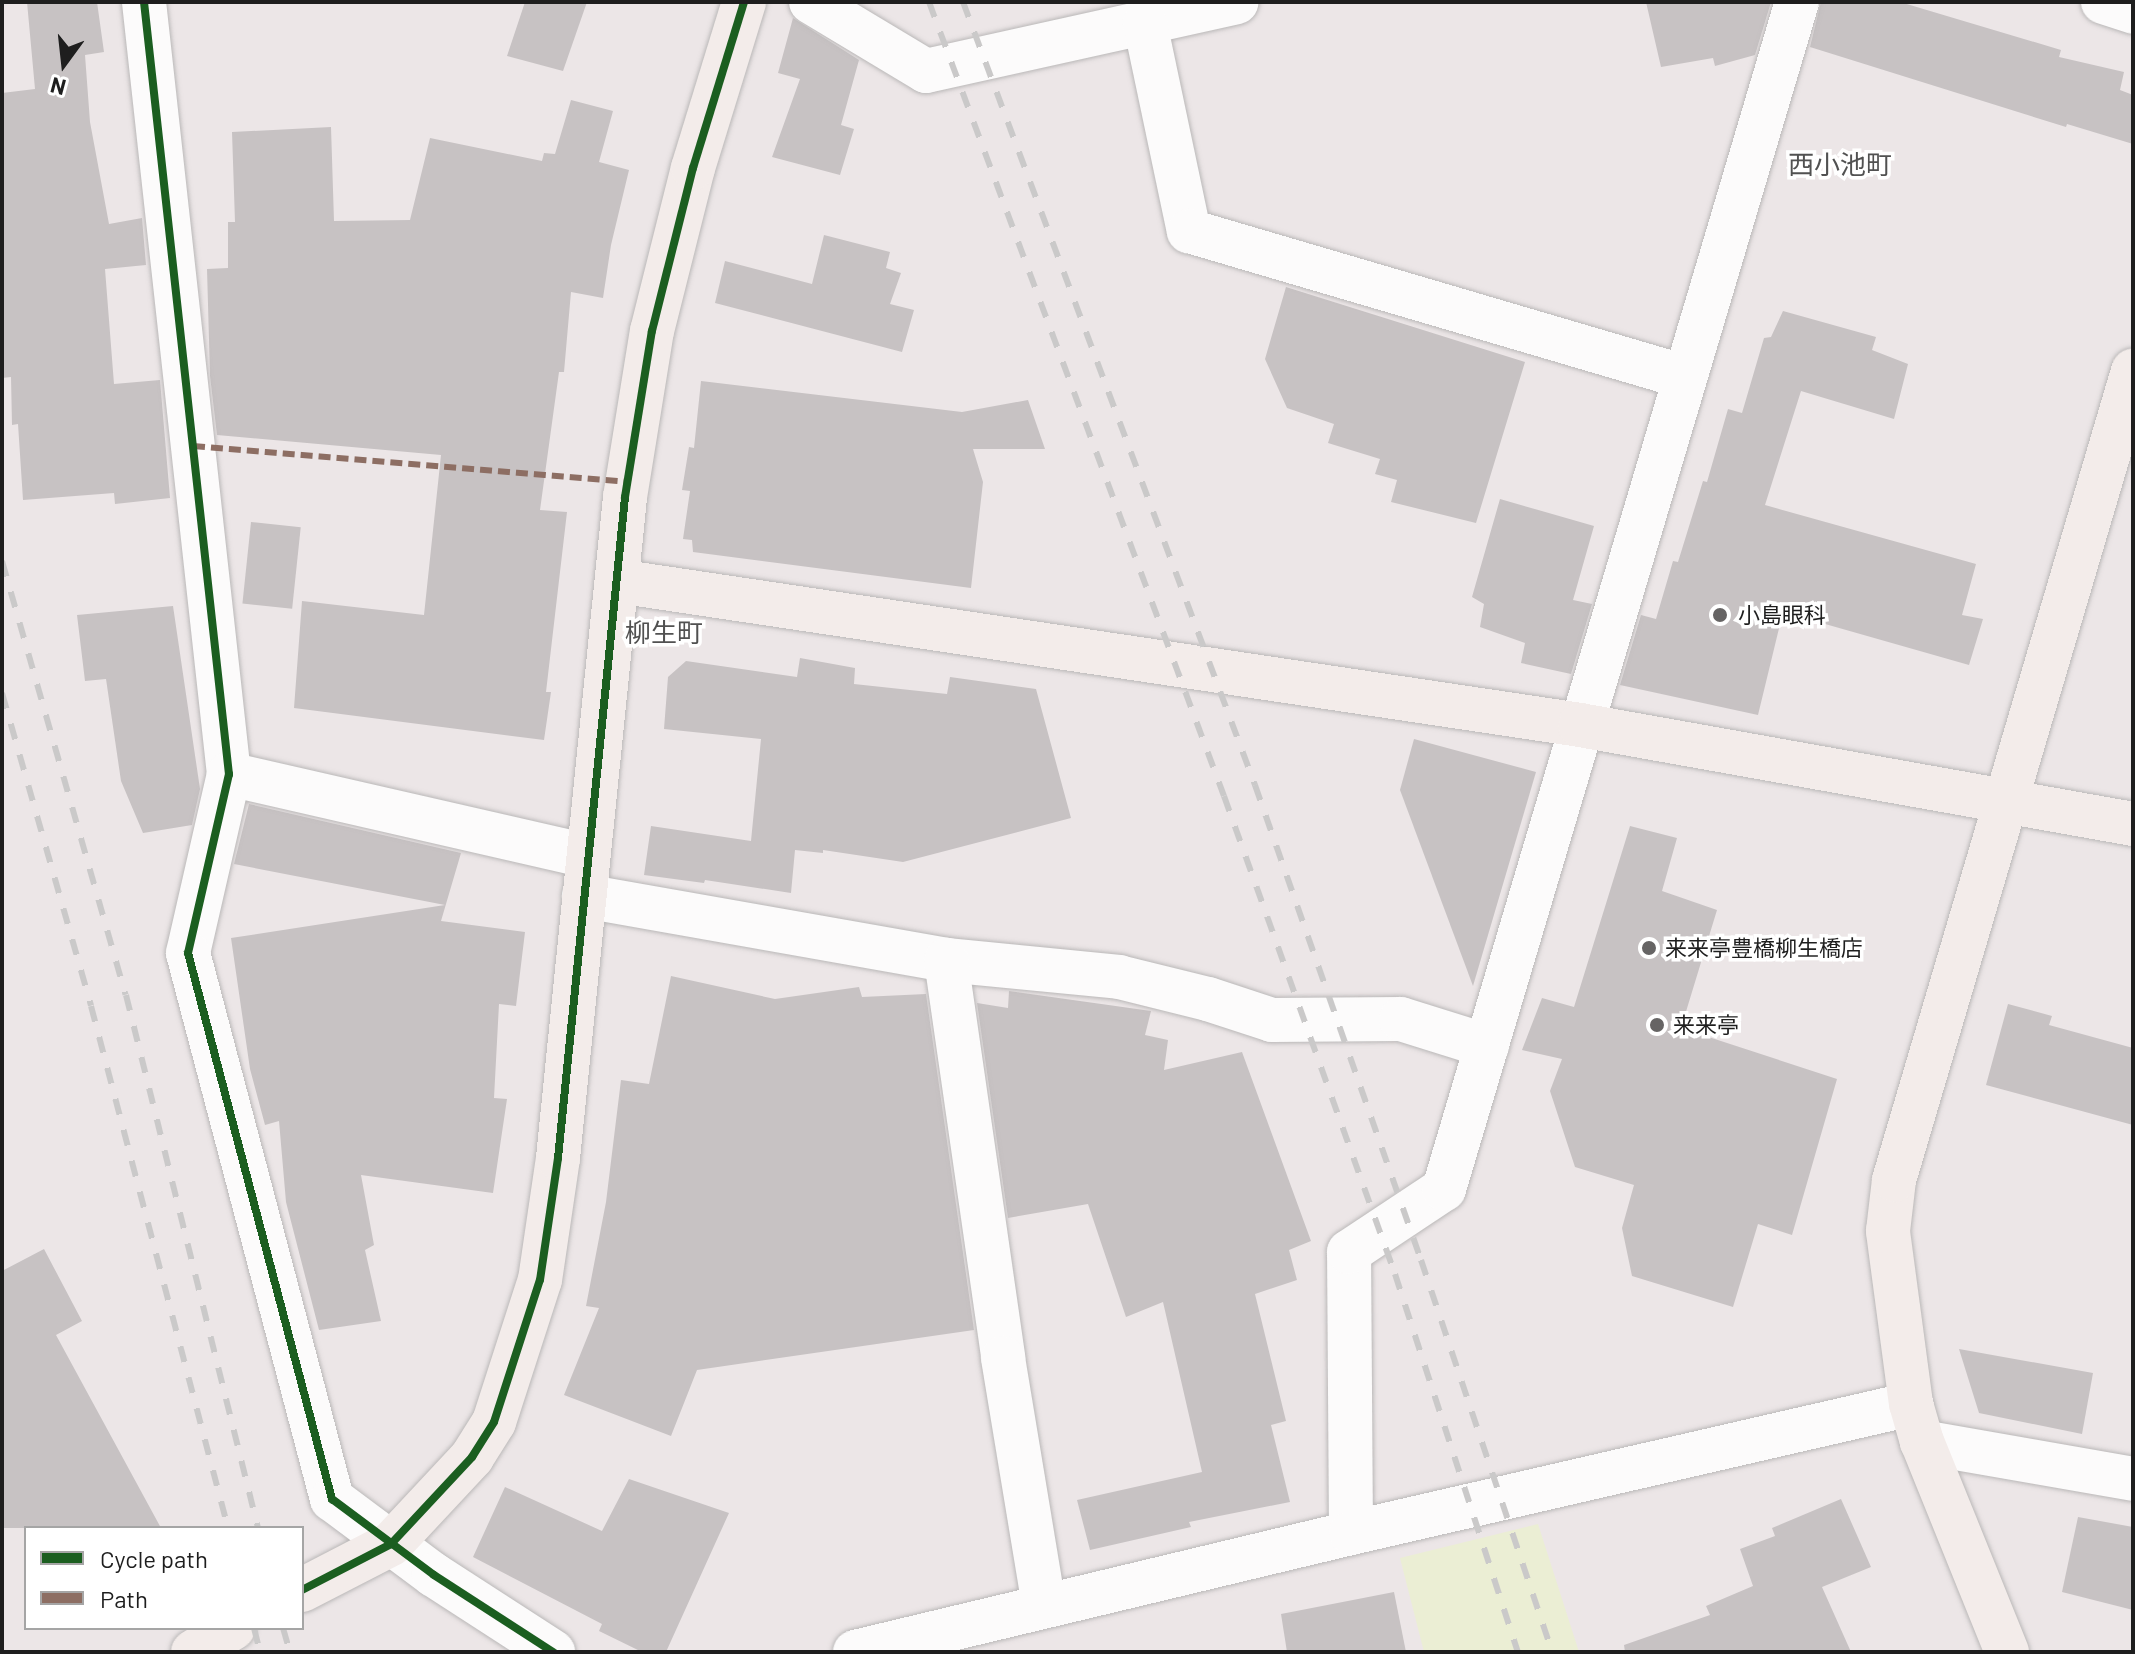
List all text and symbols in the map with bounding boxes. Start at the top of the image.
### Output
north arrow [24,24,104,104]
text: N [47,73,68,102]
district label: 西小池町 [1788,148,1892,180]
place label: 小島眼科 [1738,602,1826,628]
marker: 小島眼科 [1709,604,1731,626]
district label: 柳生町 [625,616,703,648]
place label: 来来亭豊橋柳生橋店 [1665,935,1863,961]
marker: 来来亭豊橋柳生橋店 [1640,939,1658,957]
place label: 来来亭 [1673,1012,1739,1038]
marker: 来来亭 [1648,1016,1666,1034]
legend [24,1526,304,1630]
text: Cycle path [100,1544,208,1573]
text: Path [100,1584,148,1613]

